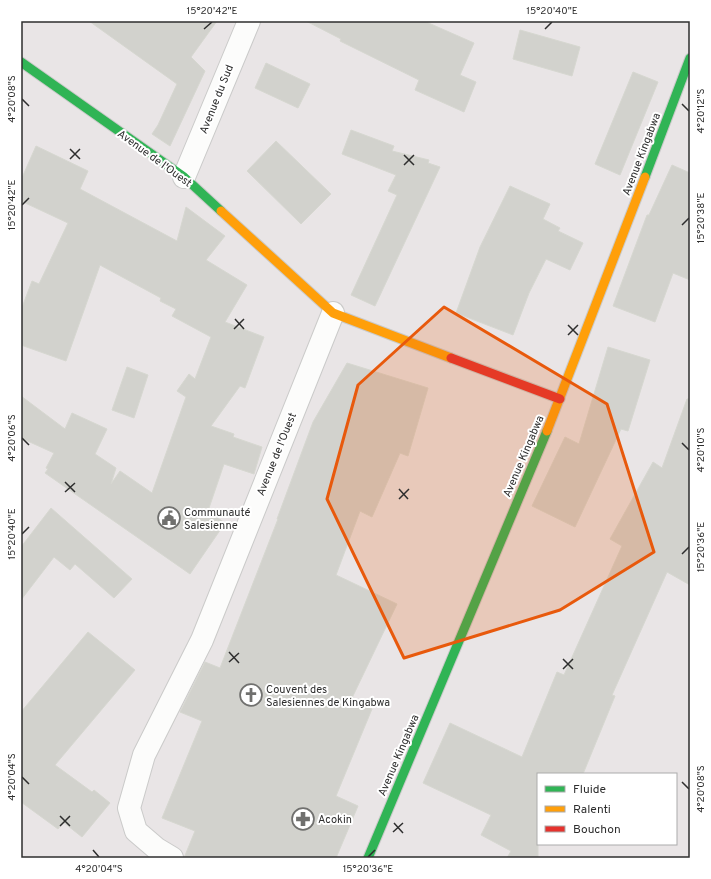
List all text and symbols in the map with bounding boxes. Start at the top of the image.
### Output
text: 15°20'42"E [186,5,238,18]
text: 15°20'40"E [526,5,578,18]
street label: Avenue du Sud [197,63,237,136]
text: 4°20'08"S [6,75,19,123]
text: 4°20'12"S [695,89,708,133]
street label: Avenue Kingabwa [620,111,664,198]
street label: Avenue de l'Ouest [115,127,194,190]
text: 15°20'42"E [6,179,19,231]
text: 15°20'38"E [695,193,708,243]
street label: Avenue de l'Ouest [254,411,300,498]
street label: Avenue Kingabwa [500,413,548,499]
text: 4°20'06"S [6,414,19,462]
text: 4°20'10"S [695,427,708,473]
public building icon: Communauté Salesienne [156,505,182,531]
place label: Communauté Salesienne [184,506,251,533]
text: 15°20'40"E [6,508,19,560]
text: 15°20'36"E [695,522,708,572]
church icon: Couvent des Salesiennes de Kingabwa [238,682,264,708]
place label: Couvent des Salesiennes de Kingabwa [266,683,390,710]
street label: Avenue Kingabwa [375,712,423,798]
text: 4°20'04"S [6,753,19,801]
text: 4°20'08"S [695,765,708,813]
legend [537,773,677,845]
text: Fluide [573,782,606,798]
text: Ralenti [573,802,611,818]
pharmacy icon: Acokin [290,806,316,832]
place label: Acokin [318,813,352,827]
text: Bouchon [573,822,621,838]
text: 4°20'04"S [75,863,123,876]
text: 15°20'36"E [343,863,393,876]

